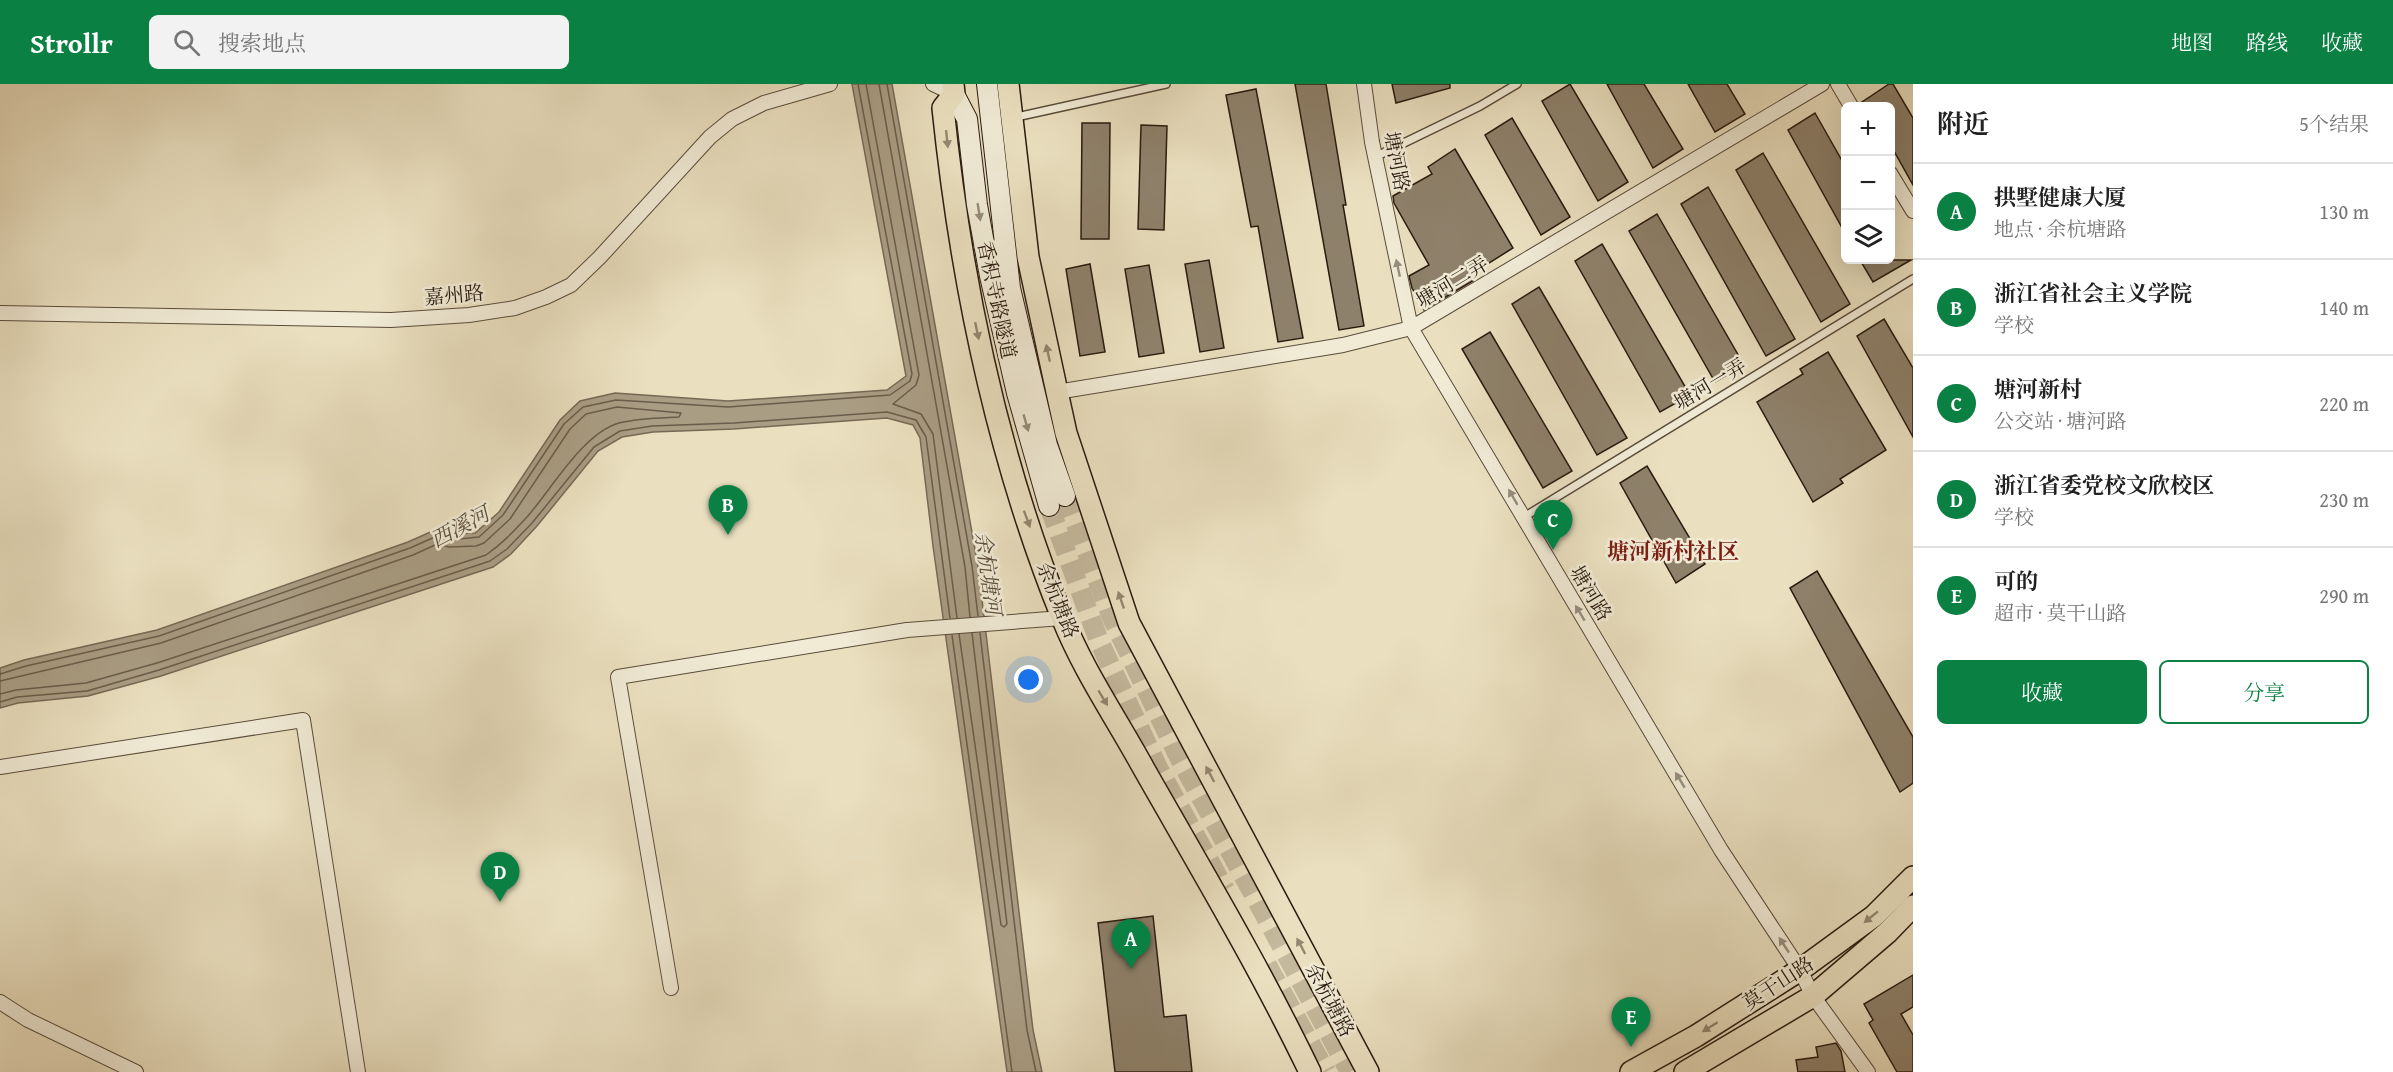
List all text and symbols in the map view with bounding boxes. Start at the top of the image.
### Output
search box [149,15,569,69]
text: Strollr [30,22,113,63]
icon: search [170,26,203,59]
text: 搜索地点 [218,27,306,59]
text: 地图 [2171,27,2213,58]
text: 路线 [2246,27,2288,58]
text: 收藏 [2321,27,2363,58]
map controls [1841,102,1895,264]
button: + [1841,102,1895,156]
text: 附近 [1937,104,1989,143]
text: 5个结果 [2299,109,2369,138]
one-way arrow [942,129,951,148]
street label: 塘河路 [1378,129,1417,193]
button: − [1841,156,1895,210]
text: 拱墅健康大厦 [1994,181,2126,213]
text: A [1950,197,1963,226]
text: 130 m [2319,197,2369,226]
one-way arrow [974,203,983,222]
button: layers [1841,210,1895,264]
text: 地点 · 余杭塘路 [1994,214,2126,243]
street label: 香积寺路隧道 [971,238,1024,362]
street label: 塘河二弄 [1410,249,1493,315]
one-way arrow [1393,259,1402,278]
street label: 嘉州路 [423,277,485,312]
text: 浙江省社会主义学院 [1994,277,2192,309]
text: B [1950,293,1963,322]
text: 140 m [2319,293,2369,322]
text: 学校 [1994,310,2034,339]
one-way arrow [973,322,982,341]
one-way arrow [1043,344,1053,363]
street label: 塘河一弄 [1668,351,1751,417]
text: 塘河新村 [1994,373,2082,405]
text: C [1951,389,1962,418]
text: 220 m [2319,389,2369,418]
text: 公交站 · 塘河路 [1994,406,2126,435]
one-way arrow [1021,414,1031,432]
text: 浙江省委党校文欣校区 [1994,469,2214,501]
text: D [1950,485,1963,514]
text: 230 m [2319,485,2369,514]
pin: B [708,486,748,535]
one-way arrow [1507,489,1518,505]
water label: 西溪河 [425,496,498,555]
pin: C [1534,500,1572,550]
text: 学校 [1994,502,2034,531]
one-way arrow [1023,510,1033,528]
water label: 余杭塘河 [967,529,1010,621]
district label: 塘河新村社区 [1607,535,1739,567]
street label: 余杭塘路 [1030,557,1087,642]
street label: 塘河路 [1564,560,1619,626]
text: 可的 [1994,565,2038,597]
text: E [1951,581,1962,610]
text: 290 m [2319,581,2369,610]
one-way arrow [1116,591,1126,609]
text: 超市 · 莫干山路 [1994,598,2126,627]
one-way arrow [1575,605,1586,621]
button: 收藏 [1937,660,2147,724]
button: 分享 [2159,660,2369,724]
your location [1014,665,1043,694]
one-way arrow [1097,690,1108,706]
one-way arrow [1205,765,1215,782]
one-way arrow [1674,772,1685,788]
pin: D [480,852,520,902]
one-way arrow [1863,911,1879,924]
pin: A [1112,920,1150,969]
one-way arrow [1296,937,1306,954]
one-way arrow [1778,937,1789,954]
street label: 莫干山路 [1736,949,1819,1017]
street label: 余杭塘路 [1299,958,1362,1042]
pin: E [1612,998,1650,1047]
one-way arrow [1702,1021,1718,1032]

